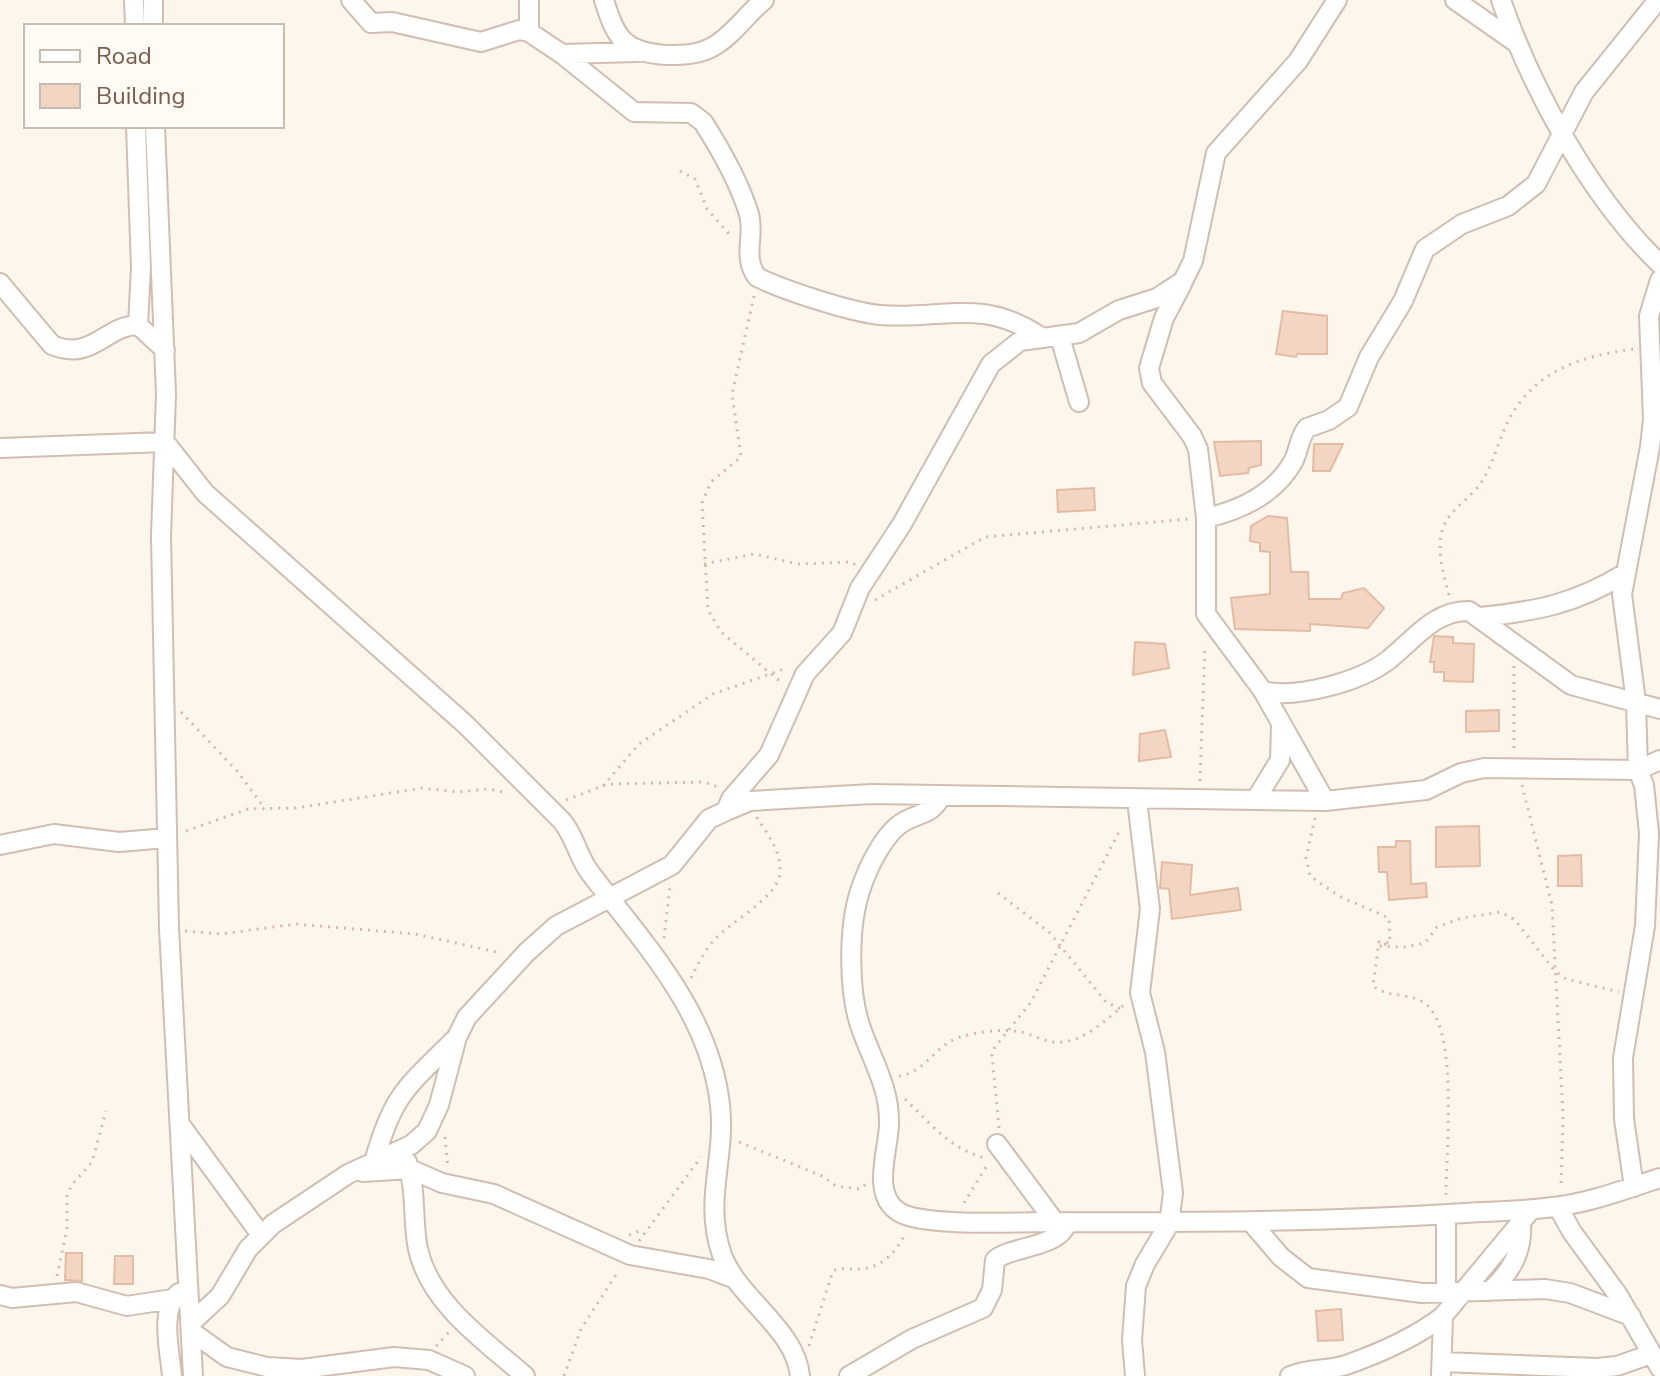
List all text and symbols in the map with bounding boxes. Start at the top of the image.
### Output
legend [24,24,284,128]
text: Road [96,40,152,72]
text: Building [96,80,186,112]

